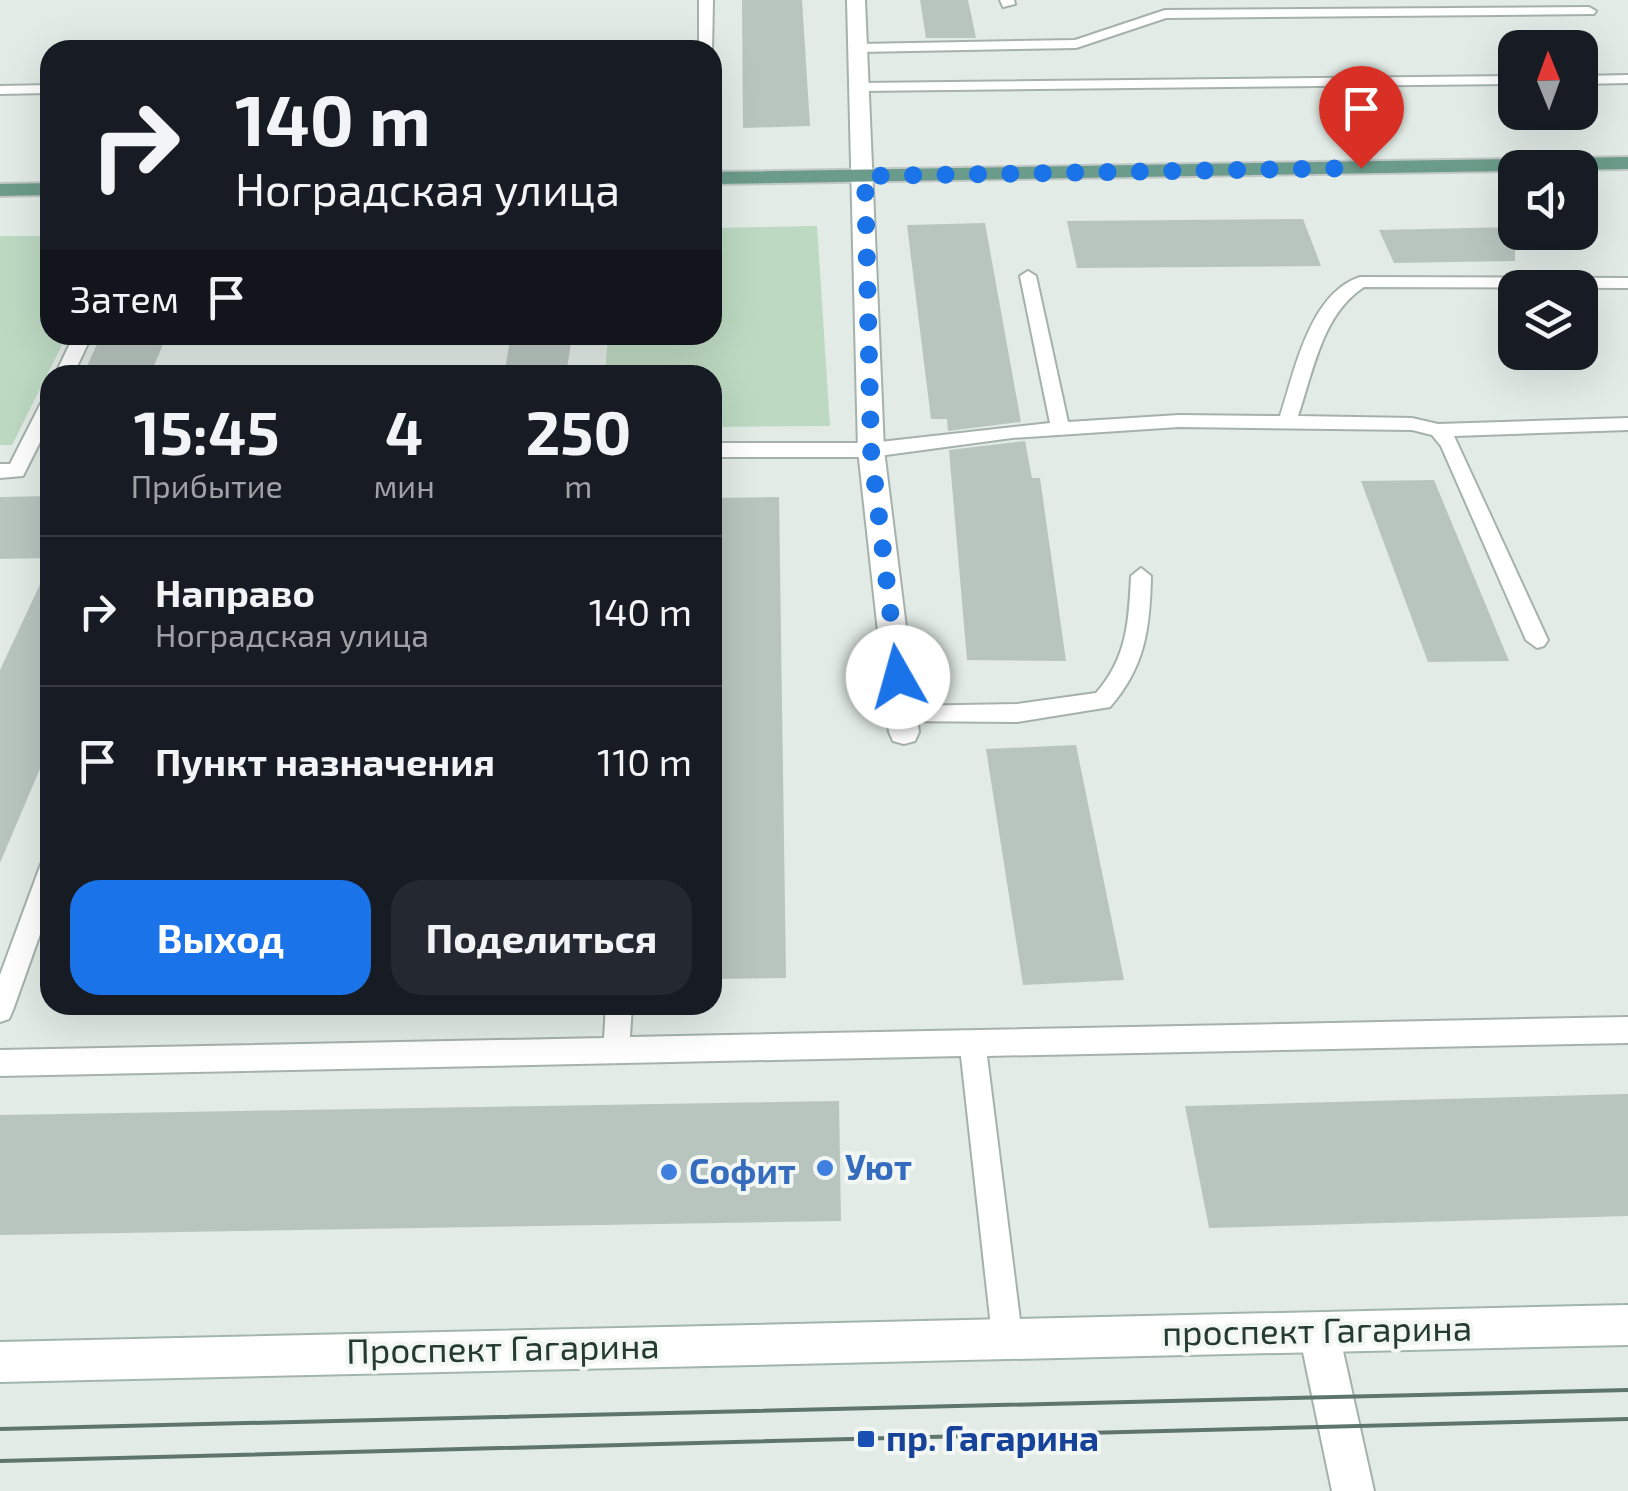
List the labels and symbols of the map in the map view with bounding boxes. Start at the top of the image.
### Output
north arrow [1498,30,1598,130]
pin [1319,66,1404,169]
position arrow [846,625,950,729]
place label: Уют [845,1145,912,1187]
place label: Софит [689,1149,796,1191]
marker: Уют [814,1157,836,1179]
marker: Софит [658,1161,680,1183]
street label: проспект Гагарина [1162,1305,1472,1353]
street label: Проспект Гагарина [346,1323,660,1371]
place label: пр. Гагарина [886,1416,1099,1458]
marker: пр. Гагарина [855,1428,877,1450]

